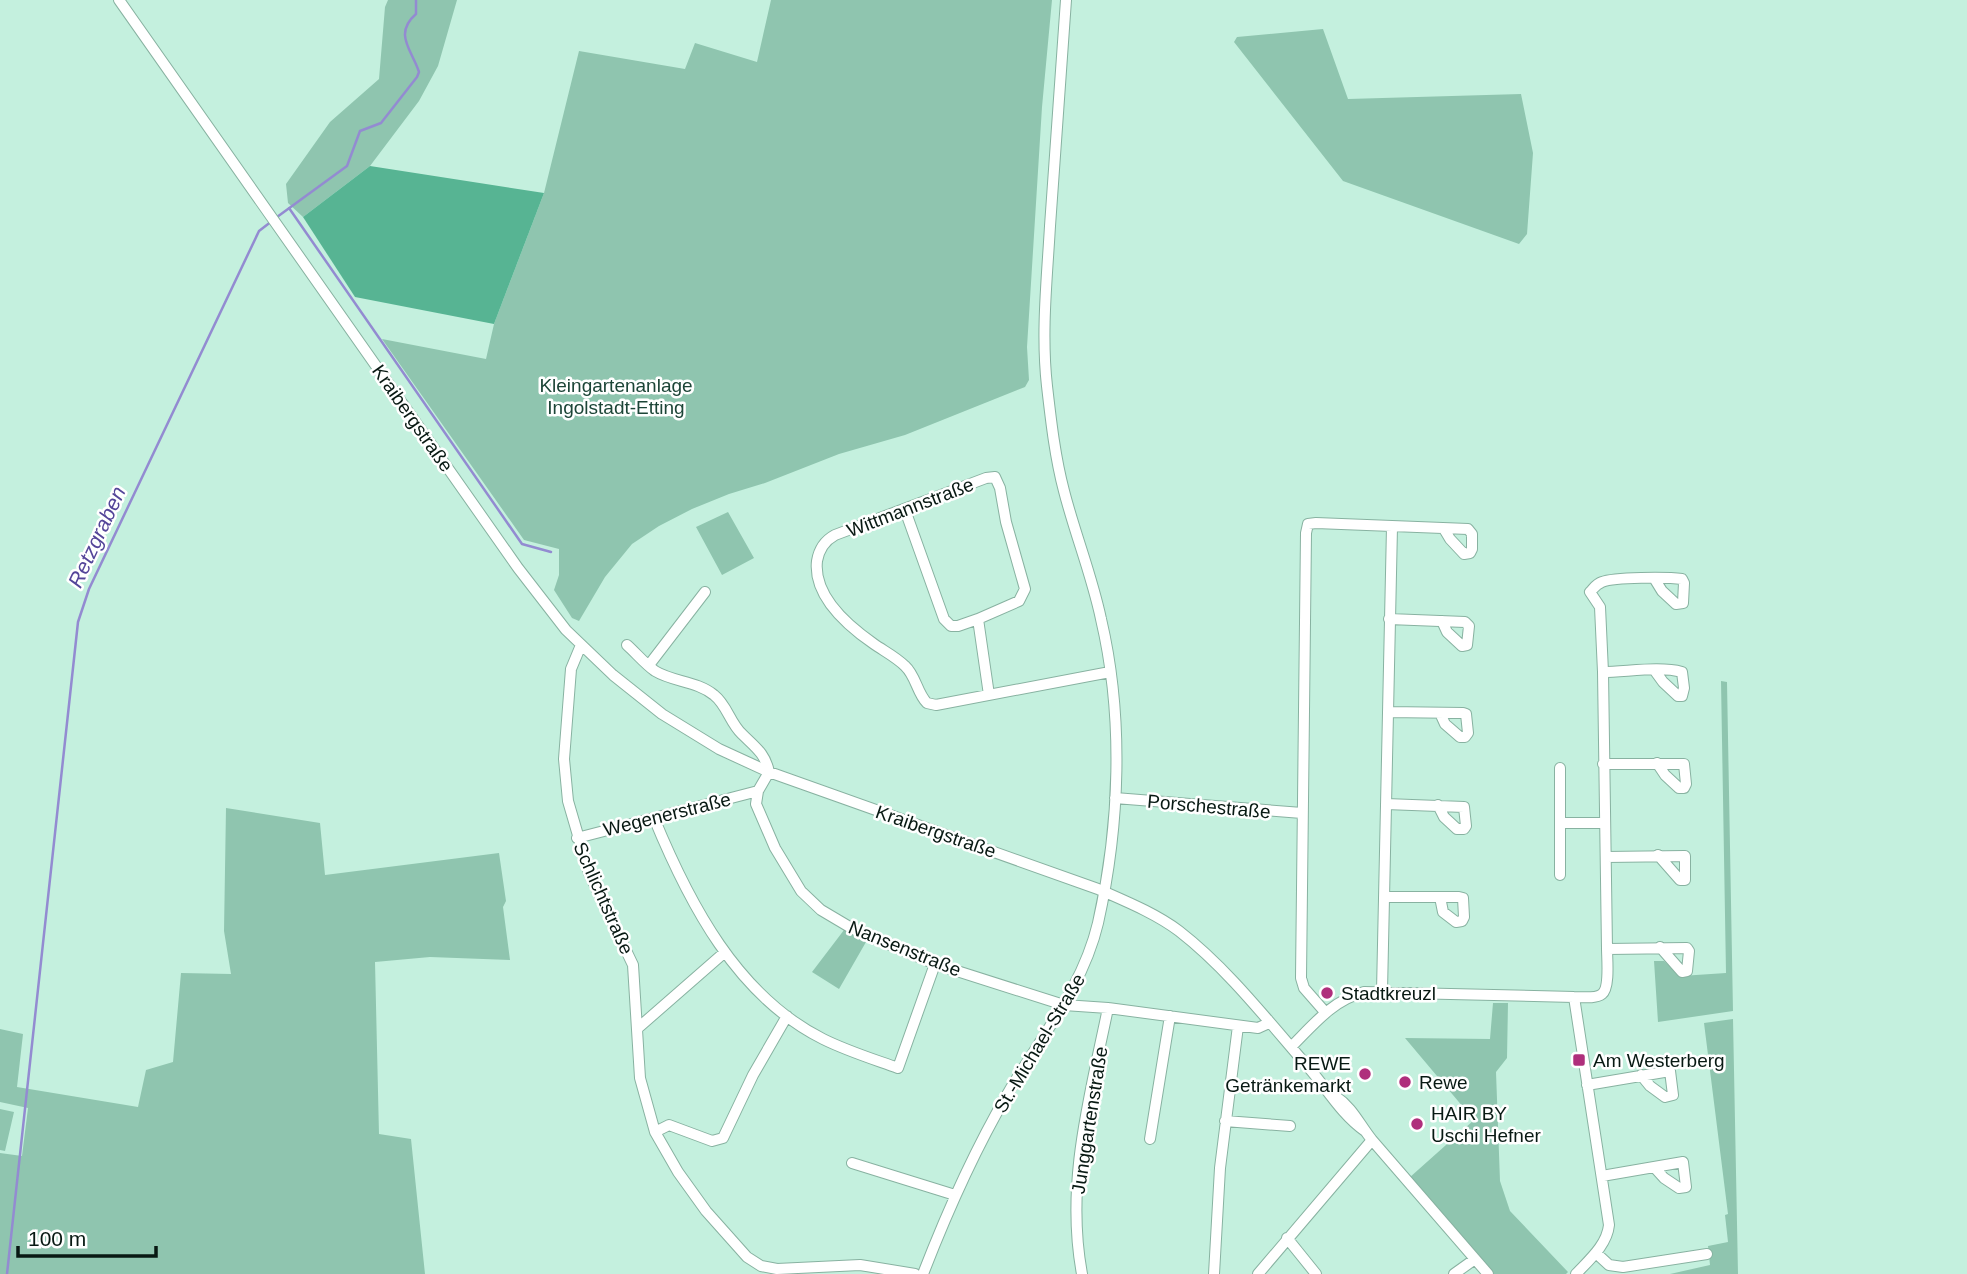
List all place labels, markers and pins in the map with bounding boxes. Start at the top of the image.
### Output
place label: Stadtkreuzl [1341,983,1436,1004]
marker: Stadtkreuzl [1319,985,1335,1001]
place label: Am Westerberg [1593,1050,1725,1071]
marker: Am Westerberg [1571,1052,1587,1068]
place label: REWE Getränkemarkt [1225,1053,1352,1096]
marker: REWE Getränkemarkt [1357,1066,1373,1082]
place label: Rewe [1419,1072,1468,1093]
marker: Rewe [1397,1074,1413,1090]
place label: HAIR BY Uschi Hefner [1431,1103,1541,1146]
marker: HAIR BY Uschi Hefner [1409,1116,1425,1132]

